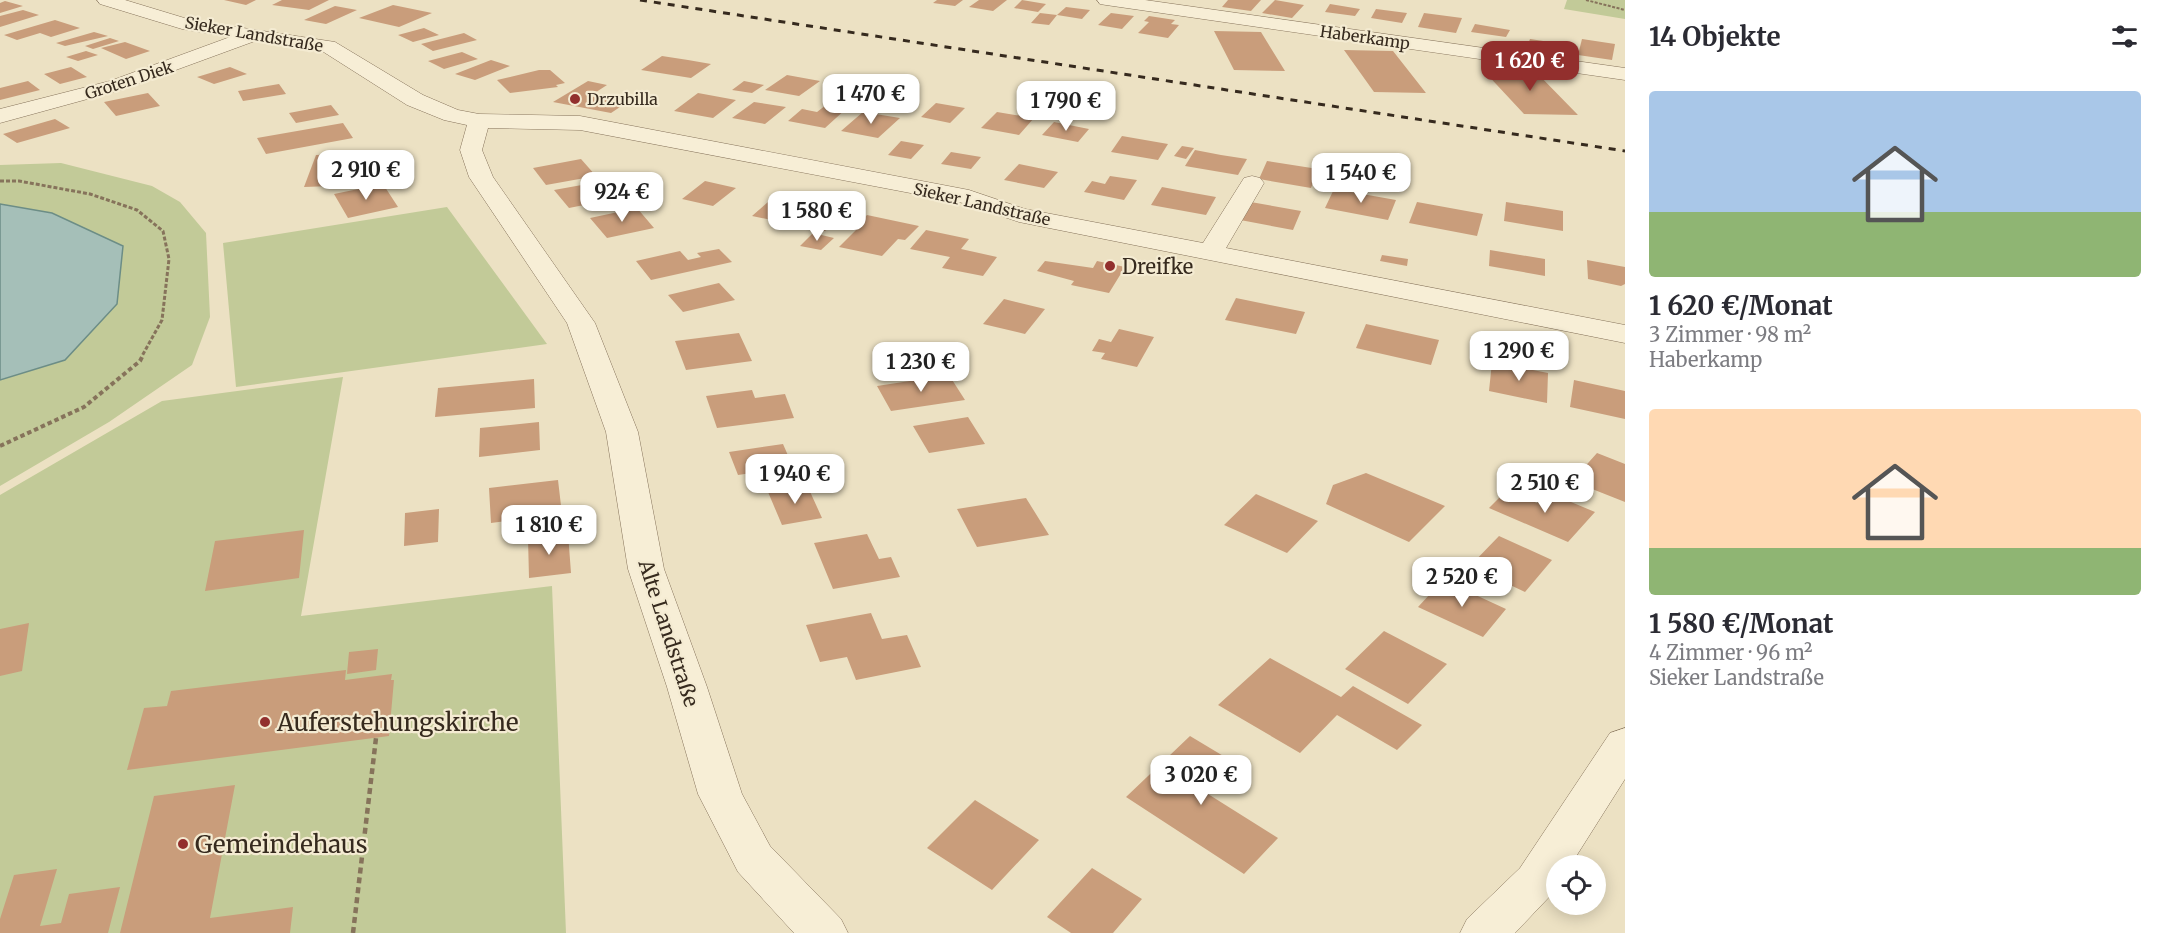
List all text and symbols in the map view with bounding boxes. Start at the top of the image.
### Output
street label: Sieker Landstraße [183,12,325,56]
text: 14 Objekte [1649,20,1780,53]
icon: filters [2108,20,2141,53]
street label: Haberkamp [1319,21,1411,53]
pin: 1 620 € [1475,41,1585,92]
text: 1 620 € [1495,48,1565,73]
street label: Groten Diek [82,56,177,104]
pin: 1 470 € [816,74,926,125]
text: 1 470 € [837,81,905,106]
pin: 1 790 € [1011,81,1121,132]
text: 1 790 € [1031,88,1101,113]
place label: Drzubilla [587,89,658,109]
marker: Drzubilla [568,92,582,106]
icon: home [1841,130,1949,238]
pin: 2 910 € [311,150,421,201]
pin: 1 540 € [1306,153,1416,204]
text: 2 910 € [331,157,401,182]
text: 1 540 € [1326,160,1396,185]
pin: 924 € [580,172,664,223]
text: 924 € [594,179,650,204]
street label: Sieker Landstraße [912,179,1052,229]
pin: 1 580 € [762,191,872,242]
text: 1 580 € [782,198,852,223]
place label: Dreifke [1122,254,1193,279]
marker: Dreifke [1103,259,1117,273]
text: 1 620 €/Monat [1649,289,1833,322]
text: 3 Zimmer · 98 m² [1649,322,1811,347]
pin: 1 290 € [1464,331,1574,382]
text: 1 290 € [1484,338,1554,363]
pin: 1 230 € [866,342,976,393]
text: Haberkamp [1649,347,1762,372]
text: 1 230 € [886,349,956,374]
icon: home [1841,448,1949,556]
pin: 1 940 € [740,454,850,505]
text: 1 940 € [759,461,831,486]
pin: 2 510 € [1490,463,1600,514]
text: 2 510 € [1511,470,1579,495]
pin: 1 810 € [494,505,604,556]
text: 1 810 € [515,512,583,537]
street label: Alte Landstraße [633,555,705,710]
pin: 2 520 € [1407,557,1517,608]
text: 2 520 € [1426,564,1498,589]
text: 1 580 €/Monat [1649,607,1833,640]
text: 4 Zimmer · 96 m² [1649,640,1812,665]
text: Sieker Landstraße [1649,665,1824,690]
place label: Auferstehungskirche [276,707,518,738]
marker: Auferstehungskirche [258,715,272,729]
pin: 3 020 € [1146,755,1256,806]
text: 3 020 € [1164,762,1238,787]
place label: Gemeindehaus [195,829,368,860]
marker: Gemeindehaus [176,837,190,851]
map controls [1546,855,1606,915]
button: locate [1546,855,1606,915]

